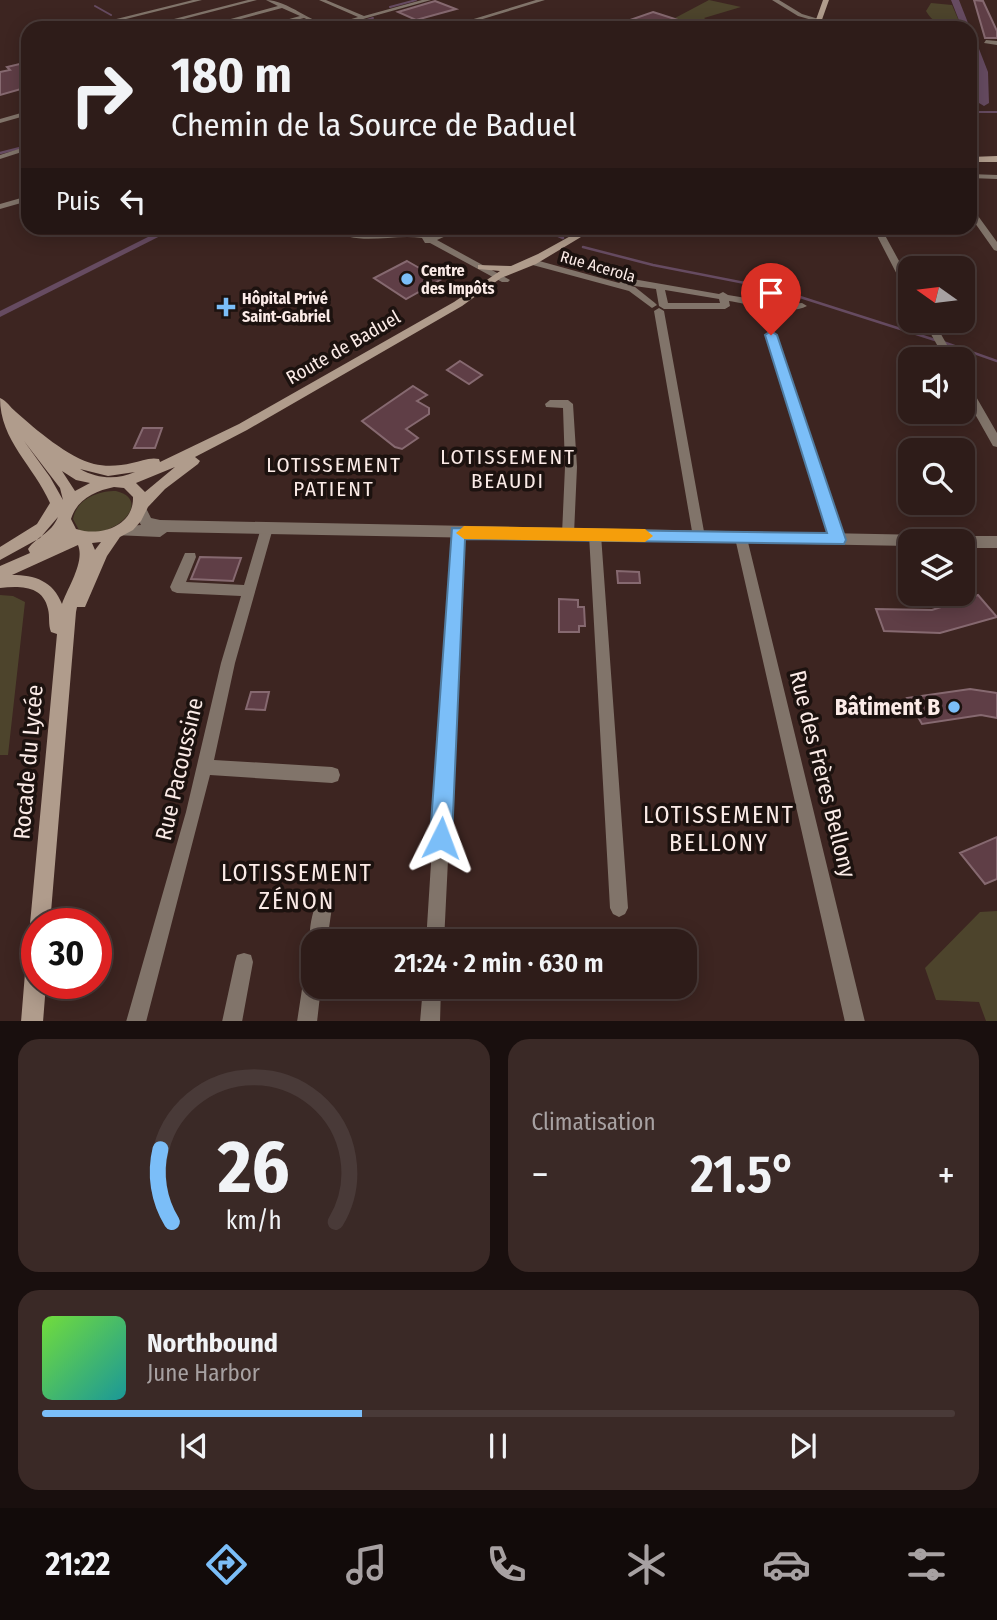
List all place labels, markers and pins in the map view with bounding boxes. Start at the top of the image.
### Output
place label: Centre des Impôts [421,261,495,298]
pin [741,263,801,335]
marker: Centre des Impôts [399,271,415,287]
place label: Hôpital Privé Saint-Gabriel [242,289,331,326]
marker: Hôpital Privé Saint-Gabriel [216,297,236,317]
place label: Bâtiment B [835,693,940,721]
marker: Bâtiment B [946,699,962,715]

